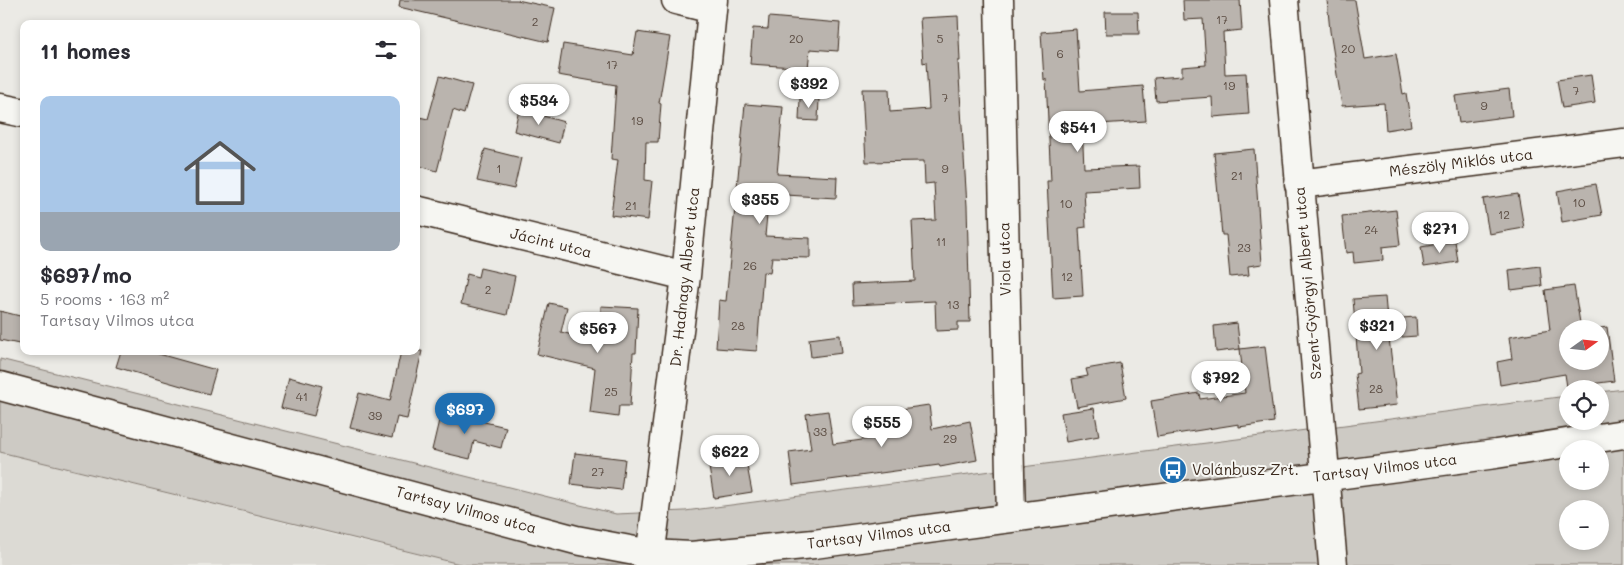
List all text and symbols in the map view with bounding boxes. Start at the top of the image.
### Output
house number: 17 [1216,11,1228,27]
house number: 2 [532,13,538,29]
house number: 20 [789,30,804,46]
house number: 5 [937,30,944,46]
icon: filters [372,36,400,64]
text: 11 homes [40,37,131,64]
house number: 20 [1341,40,1356,56]
house number: 6 [1056,45,1064,61]
house number: 17 [606,56,618,72]
pin: $392 [779,66,839,109]
text: $392 [790,72,828,93]
house number: 19 [1223,77,1235,93]
house number: 7 [1573,82,1580,98]
pin: $534 [509,84,569,126]
text: $534 [520,89,558,110]
house number: 7 [942,89,949,105]
house number: 9 [1480,97,1488,113]
pin: $541 [1048,110,1108,153]
house number: 19 [631,112,643,128]
text: $541 [1060,116,1096,137]
icon: home [175,128,265,218]
street label: Mészöly Miklós utca [1388,143,1534,181]
house number: 1 [496,160,502,176]
house number: 9 [941,160,949,176]
house number: 21 [1231,167,1243,183]
pin: $355 [730,182,790,225]
street label: Dr. Hadnagy Albert utca [665,186,703,368]
street label: Szent-Györgyi Albert utca [1289,186,1325,380]
text: $355 [741,188,779,209]
house number: 10 [1573,194,1586,210]
house number: 10 [1060,195,1073,211]
house number: 21 [625,197,637,213]
house number: 12 [1498,206,1510,222]
pin: $271 [1410,212,1470,254]
text: $271 [1423,217,1457,238]
house number: 24 [1364,221,1378,237]
street label: Jácint utca [508,222,594,262]
street label: Viola utca [993,222,1015,296]
house number: 11 [936,233,946,249]
house number: 23 [1237,239,1251,255]
house number: 26 [743,257,757,273]
text: $697/mo [40,261,132,288]
house number: 12 [1061,268,1073,284]
house number: 2 [485,281,491,297]
text: 5 rooms · 163 m² [40,288,169,309]
house number: 13 [947,296,959,312]
pin: $321 [1347,308,1407,351]
text: Tartsay Vilmos utca [40,309,195,330]
pin: $567 [568,312,628,354]
text: $321 [1359,314,1395,335]
text: $567 [579,317,617,338]
house number: 28 [731,317,745,333]
north arrow [1559,320,1609,370]
map controls [1559,320,1609,550]
pin: $792 [1191,360,1251,403]
text: $792 [1202,366,1240,387]
house number: 28 [1369,380,1383,396]
button: locate [1559,380,1609,430]
house number: 25 [604,383,618,399]
house number: 41 [296,388,308,404]
pin: $697 [435,392,495,435]
text: $697 [446,398,484,419]
pin: $555 [852,406,912,448]
house number: 39 [368,407,382,423]
text: $555 [863,411,901,432]
house number: 33 [813,423,827,439]
house number: 29 [943,430,957,446]
pin: $622 [700,434,760,477]
text: $622 [711,440,749,461]
button: + [1559,440,1609,490]
street label: Tartsay Vilmos utca [1312,448,1458,486]
bus stop icon: Volánbusz Zrt. [1158,455,1188,485]
place label: Volánbusz Zrt. [1192,459,1299,479]
house number: 27 [591,463,605,479]
street label: Tartsay Vilmos utca [394,481,539,537]
button: − [1559,500,1609,550]
street label: Tartsay Vilmos utca [806,515,952,553]

